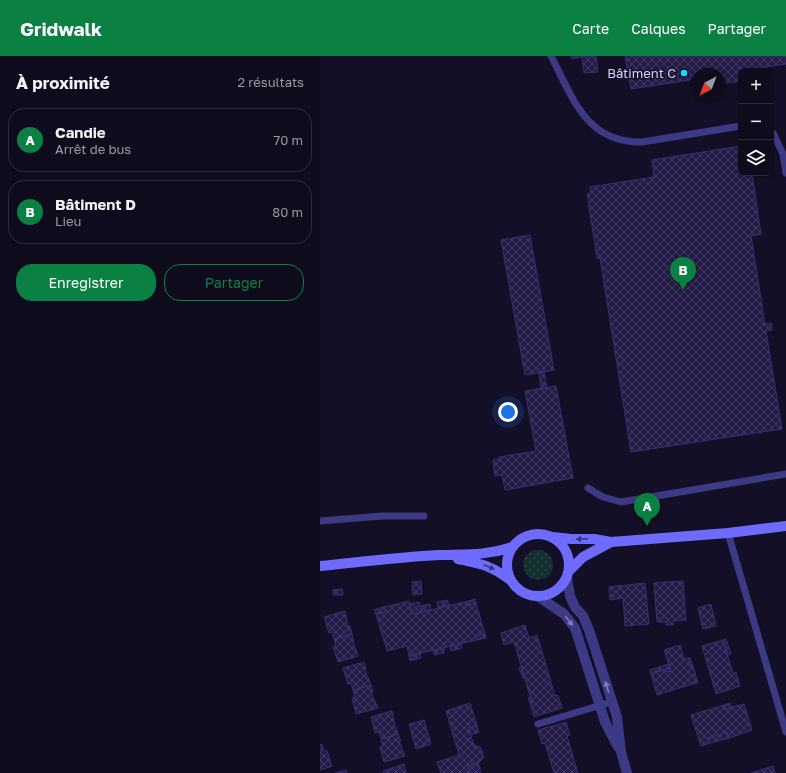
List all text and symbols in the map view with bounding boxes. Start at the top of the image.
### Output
text: Gridwalk [20,17,102,40]
text: Carte [572,20,609,37]
text: Calques [631,20,686,37]
text: Partager [708,20,766,37]
place label: Bâtiment C [607,65,676,81]
marker: Bâtiment C [679,68,689,78]
north arrow [690,68,726,104]
map controls [738,68,774,176]
button: + [738,68,774,104]
text: À proximité [16,72,110,93]
text: 2 résultats [238,74,304,90]
button: − [738,104,774,140]
text: Candie [55,123,106,141]
text: A [25,132,35,148]
text: 70 m [273,132,303,148]
button: layers [738,140,774,176]
text: Arrêt de bus [55,141,131,157]
text: Bâtiment D [55,195,136,213]
text: B [25,204,35,220]
text: 80 m [272,204,303,220]
text: Lieu [55,213,81,229]
pin: B [670,257,696,290]
button: Enregistrer [16,264,156,301]
button: Partager [164,264,304,301]
your location [498,402,518,422]
pin: A [634,493,660,526]
one-way arrow [575,536,588,542]
one-way arrow [484,564,496,570]
one-way arrow [565,615,574,626]
one-way arrow [604,681,610,693]

